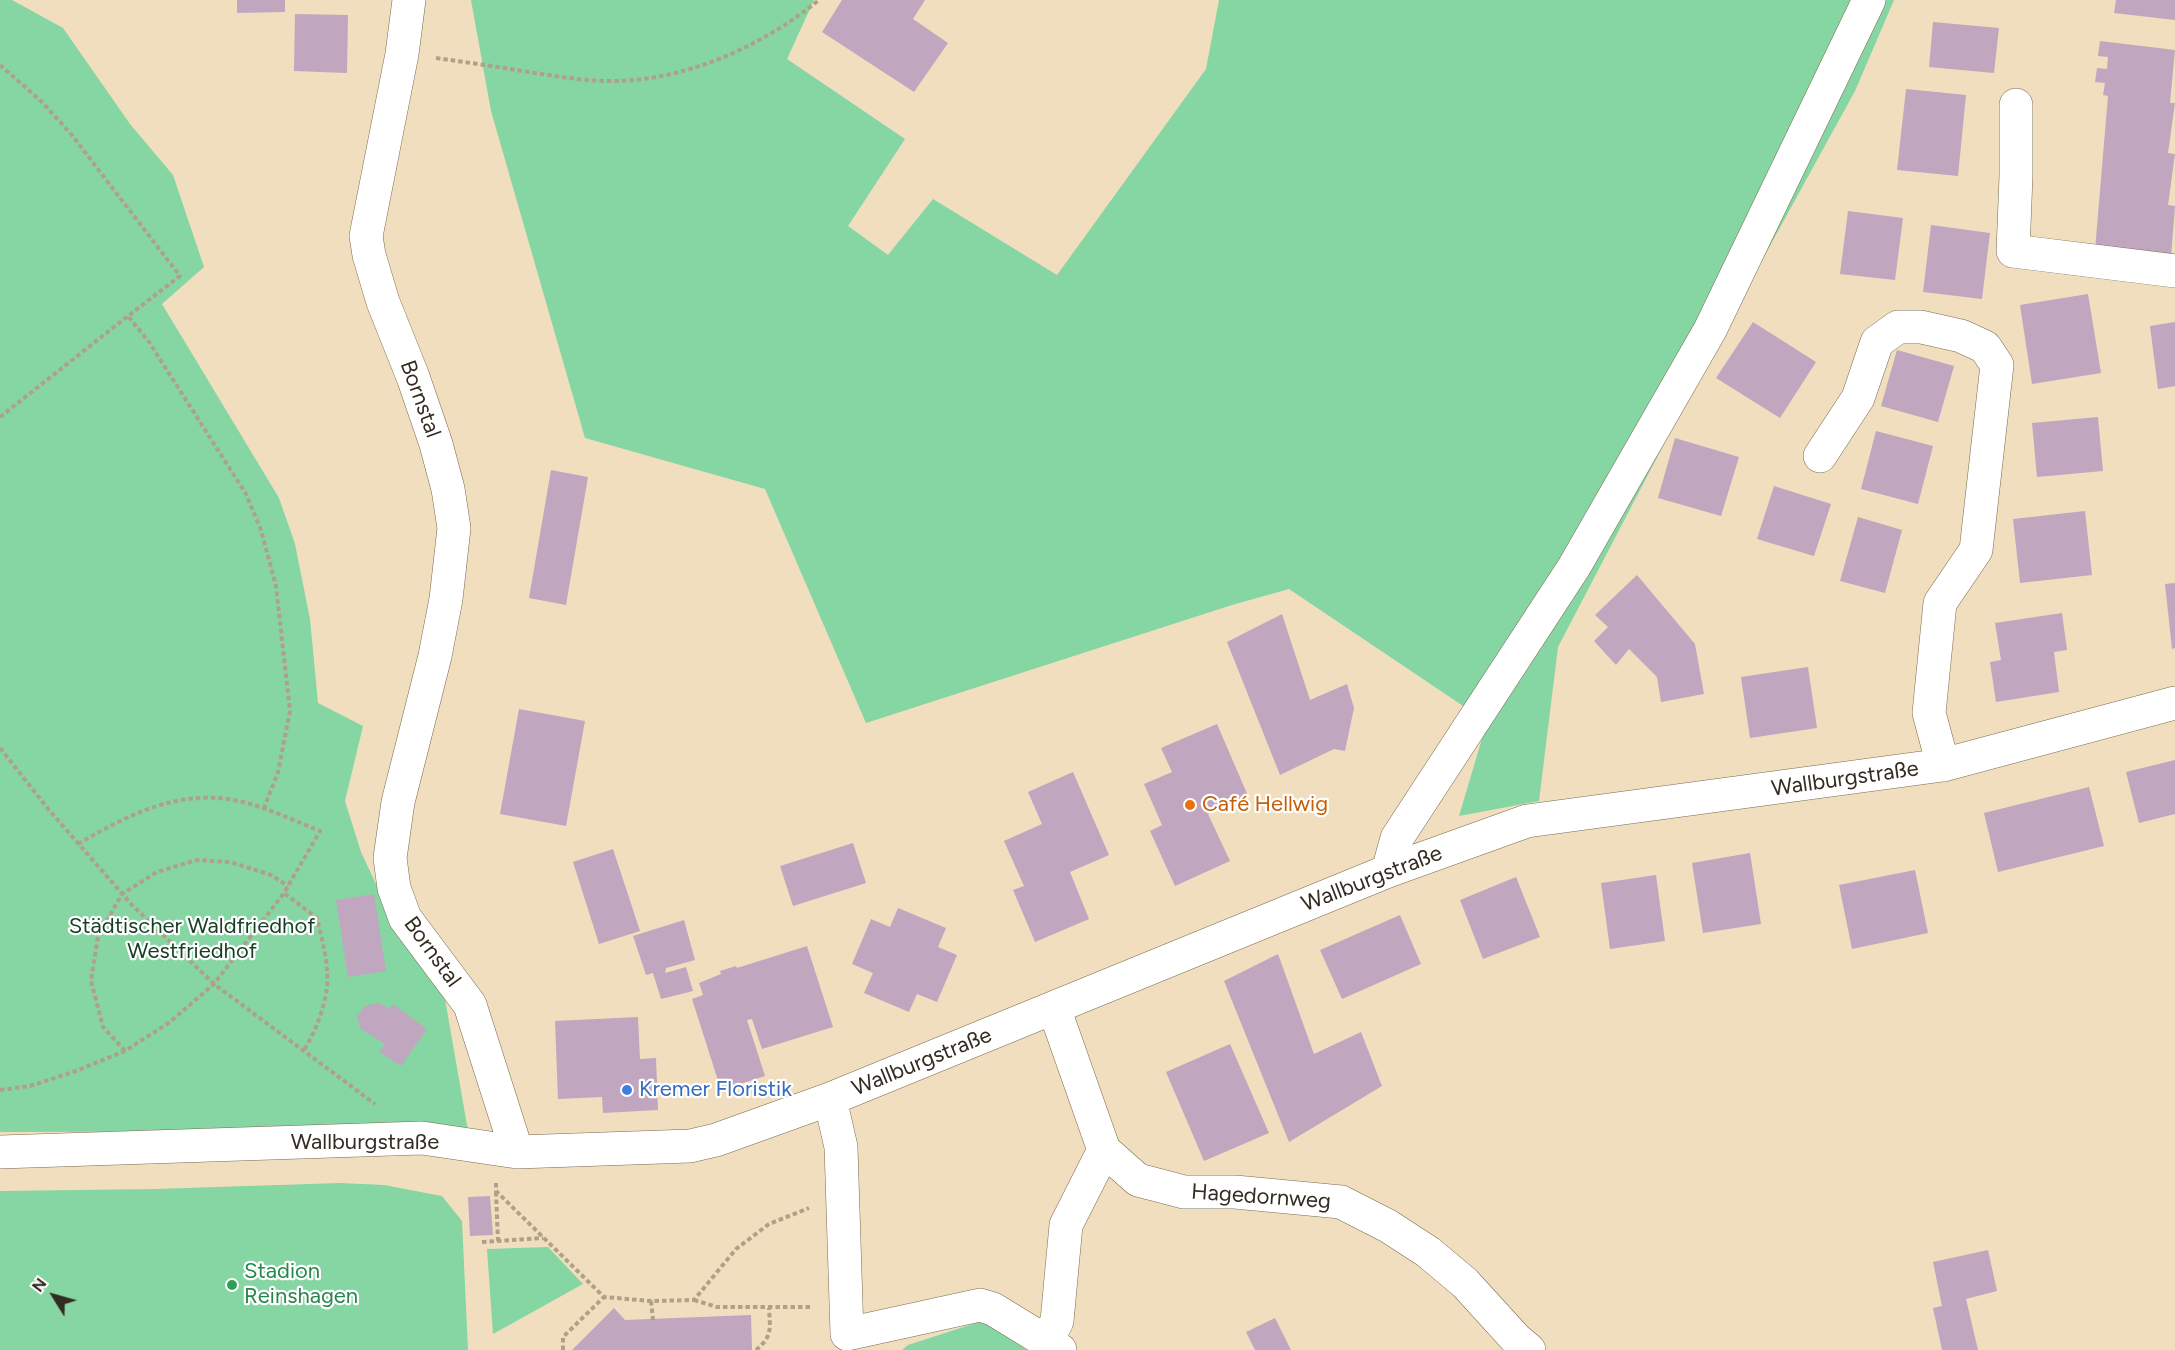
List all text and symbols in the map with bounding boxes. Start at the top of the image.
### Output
street label: Bornstal [394,357,446,441]
street label: Wallburgstraße [1770,756,1920,802]
place label: Café Hellwig [1202,792,1328,818]
marker: Café Hellwig [1183,798,1197,812]
street label: Wallburgstraße [1298,840,1446,918]
street label: Bornstal [398,912,466,992]
park label: Städtischer Waldfriedhof Westfriedhof [69,914,315,966]
street label: Wallburgstraße [848,1022,996,1102]
place label: Kremer Floristik [639,1077,792,1103]
marker: Kremer Floristik [620,1083,634,1097]
street label: Wallburgstraße [291,1130,439,1156]
street label: Hagedornweg [1190,1179,1332,1215]
place label: Stadion Reinshagen [244,1259,358,1310]
north arrow [24,1266,84,1326]
text: N [28,1274,51,1296]
marker: Stadion Reinshagen [225,1278,239,1292]

